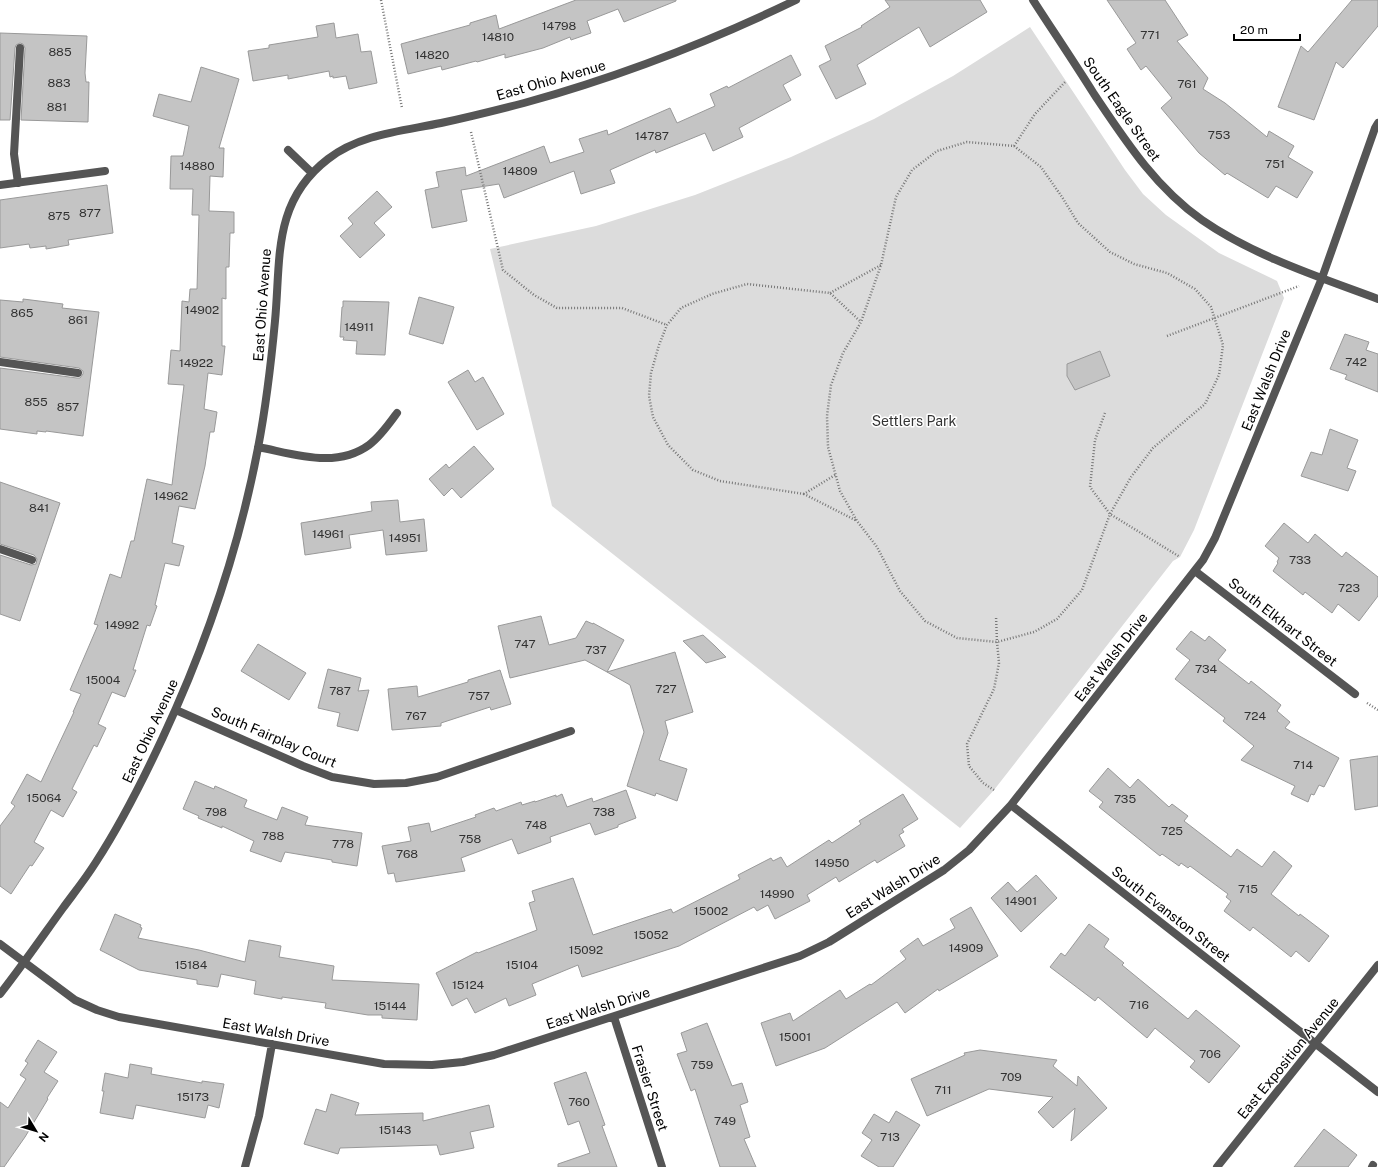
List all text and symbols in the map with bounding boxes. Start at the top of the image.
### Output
scale bar [1234,16,1300,42]
house number: 14798 [542,19,577,33]
text: 20 m [1240,23,1268,37]
house number: 771 [1140,28,1160,42]
house number: 14810 [482,30,514,44]
house number: 885 [48,45,72,59]
house number: 14820 [415,48,449,62]
street label: South Eagle Street [1080,54,1164,164]
street label: East Ohio Avenue [494,57,608,103]
house number: 883 [48,76,70,90]
house number: 761 [1177,77,1197,91]
house number: 881 [47,100,67,114]
house number: 753 [1208,128,1230,142]
house number: 14787 [635,129,669,143]
house number: 751 [1265,157,1285,171]
house number: 14880 [179,159,215,173]
house number: 14809 [503,164,537,178]
house number: 877 [79,206,101,220]
house number: 875 [48,209,71,223]
street label: East Ohio Avenue [250,248,274,362]
house number: 14902 [185,303,219,317]
house number: 865 [11,306,34,320]
house number: 861 [68,313,88,327]
house number: 14911 [344,320,374,334]
street label: East Walsh Drive [1238,327,1294,433]
house number: 742 [1345,355,1367,369]
house number: 14922 [179,356,213,370]
house number: 855 [24,395,48,409]
house number: 857 [57,400,79,414]
park label: Settlers Park [872,413,956,429]
house number: 14962 [154,489,188,503]
house number: 841 [29,501,49,515]
house number: 14961 [312,527,344,541]
house number: 14951 [389,531,421,545]
house number: 733 [1289,553,1311,567]
street label: South Elkhart Street [1225,575,1341,669]
house number: 723 [1338,581,1360,595]
street label: East Walsh Drive [1071,609,1151,705]
house number: 14992 [105,618,139,632]
house number: 747 [514,637,536,651]
house number: 737 [585,643,607,657]
house number: 734 [1195,662,1217,676]
house number: 15004 [86,673,121,687]
street label: East Ohio Avenue [119,676,181,786]
house number: 727 [655,682,677,696]
house number: 787 [329,684,351,698]
house number: 757 [468,689,490,703]
street label: South Fairplay Court [209,703,339,771]
house number: 767 [405,709,427,723]
house number: 724 [1244,709,1266,723]
house number: 714 [1293,758,1313,772]
house number: 15064 [27,791,62,805]
house number: 735 [1114,792,1136,806]
house number: 798 [205,805,227,819]
house number: 738 [593,805,615,819]
house number: 748 [525,818,547,832]
house number: 725 [1161,824,1183,838]
house number: 788 [262,829,284,843]
house number: 758 [459,832,482,846]
house number: 778 [332,837,354,851]
house number: 768 [396,847,418,861]
street label: East Walsh Drive [843,850,943,921]
house number: 14950 [815,856,849,870]
street label: South Evanston Street [1109,863,1233,965]
house number: 715 [1238,882,1258,896]
house number: 14990 [760,887,794,901]
house number: 14901 [1005,894,1037,908]
house number: 15002 [694,904,728,918]
house number: 15052 [634,928,668,942]
house number: 14909 [949,941,983,955]
house number: 15092 [569,943,603,957]
house number: 15184 [175,958,208,972]
house number: 15104 [506,958,539,972]
house number: 15124 [452,978,485,992]
street label: East Walsh Drive [544,984,652,1032]
street label: East Exposition Avenue [1234,994,1342,1122]
house number: 716 [1129,998,1149,1012]
house number: 15144 [374,999,407,1013]
street label: East Walsh Drive [221,1015,331,1049]
house number: 15001 [779,1030,811,1044]
street label: Frasier Street [629,1043,671,1133]
house number: 706 [1199,1047,1221,1061]
house number: 759 [691,1058,713,1072]
house number: 709 [1000,1070,1022,1084]
house number: 711 [934,1083,952,1097]
house number: 15173 [177,1090,209,1104]
house number: 760 [568,1095,590,1109]
north arrow [16,1111,56,1151]
house number: 749 [714,1114,736,1128]
house number: 15143 [379,1123,411,1137]
text: N [37,1130,51,1144]
house number: 713 [880,1130,900,1144]

